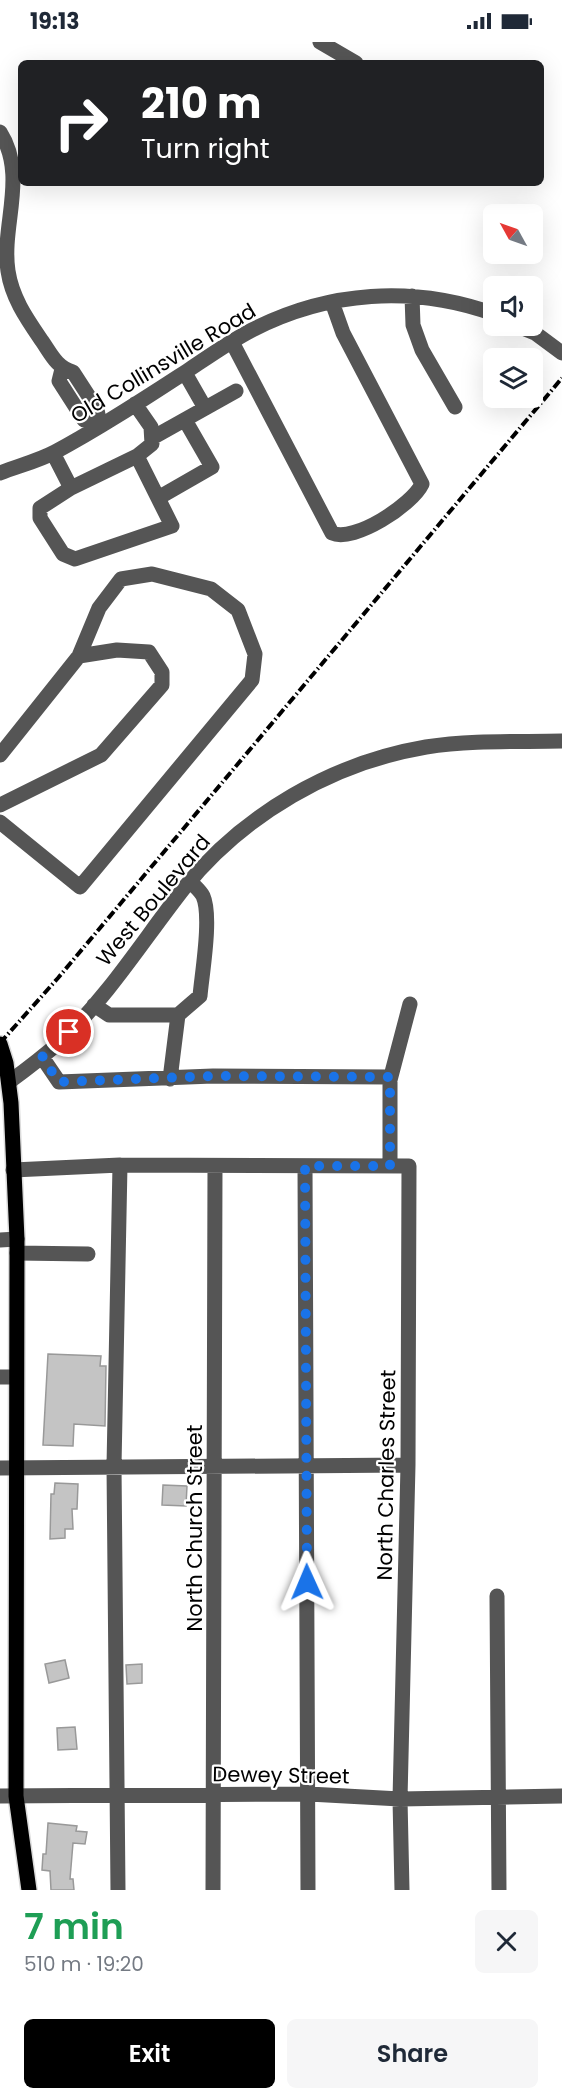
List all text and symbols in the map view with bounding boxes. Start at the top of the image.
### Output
text: 19:13 [30,6,80,37]
text: 210 m [141,74,262,133]
icon: right [42,84,120,162]
text: Turn right [141,130,270,167]
north arrow [483,204,543,264]
map controls [483,204,543,408]
button: sound [483,276,543,336]
street label: Old Collinsville Road [65,296,261,430]
button: layers [483,348,543,408]
street label: West Boulevard [89,828,217,972]
pin [43,1006,94,1057]
icon: arrive [52,1015,85,1048]
street label: North Charles Street [370,1369,402,1581]
street label: North Church Street [180,1425,209,1631]
position arrow [275,1550,339,1614]
street label: Dewey Street [212,1759,350,1791]
text: 7 min [24,1901,124,1952]
button: close [475,1910,538,1973]
text: 510 m · 19:20 [24,1950,144,1978]
button: Exit [24,2019,275,2088]
button: Share [287,2019,538,2088]

